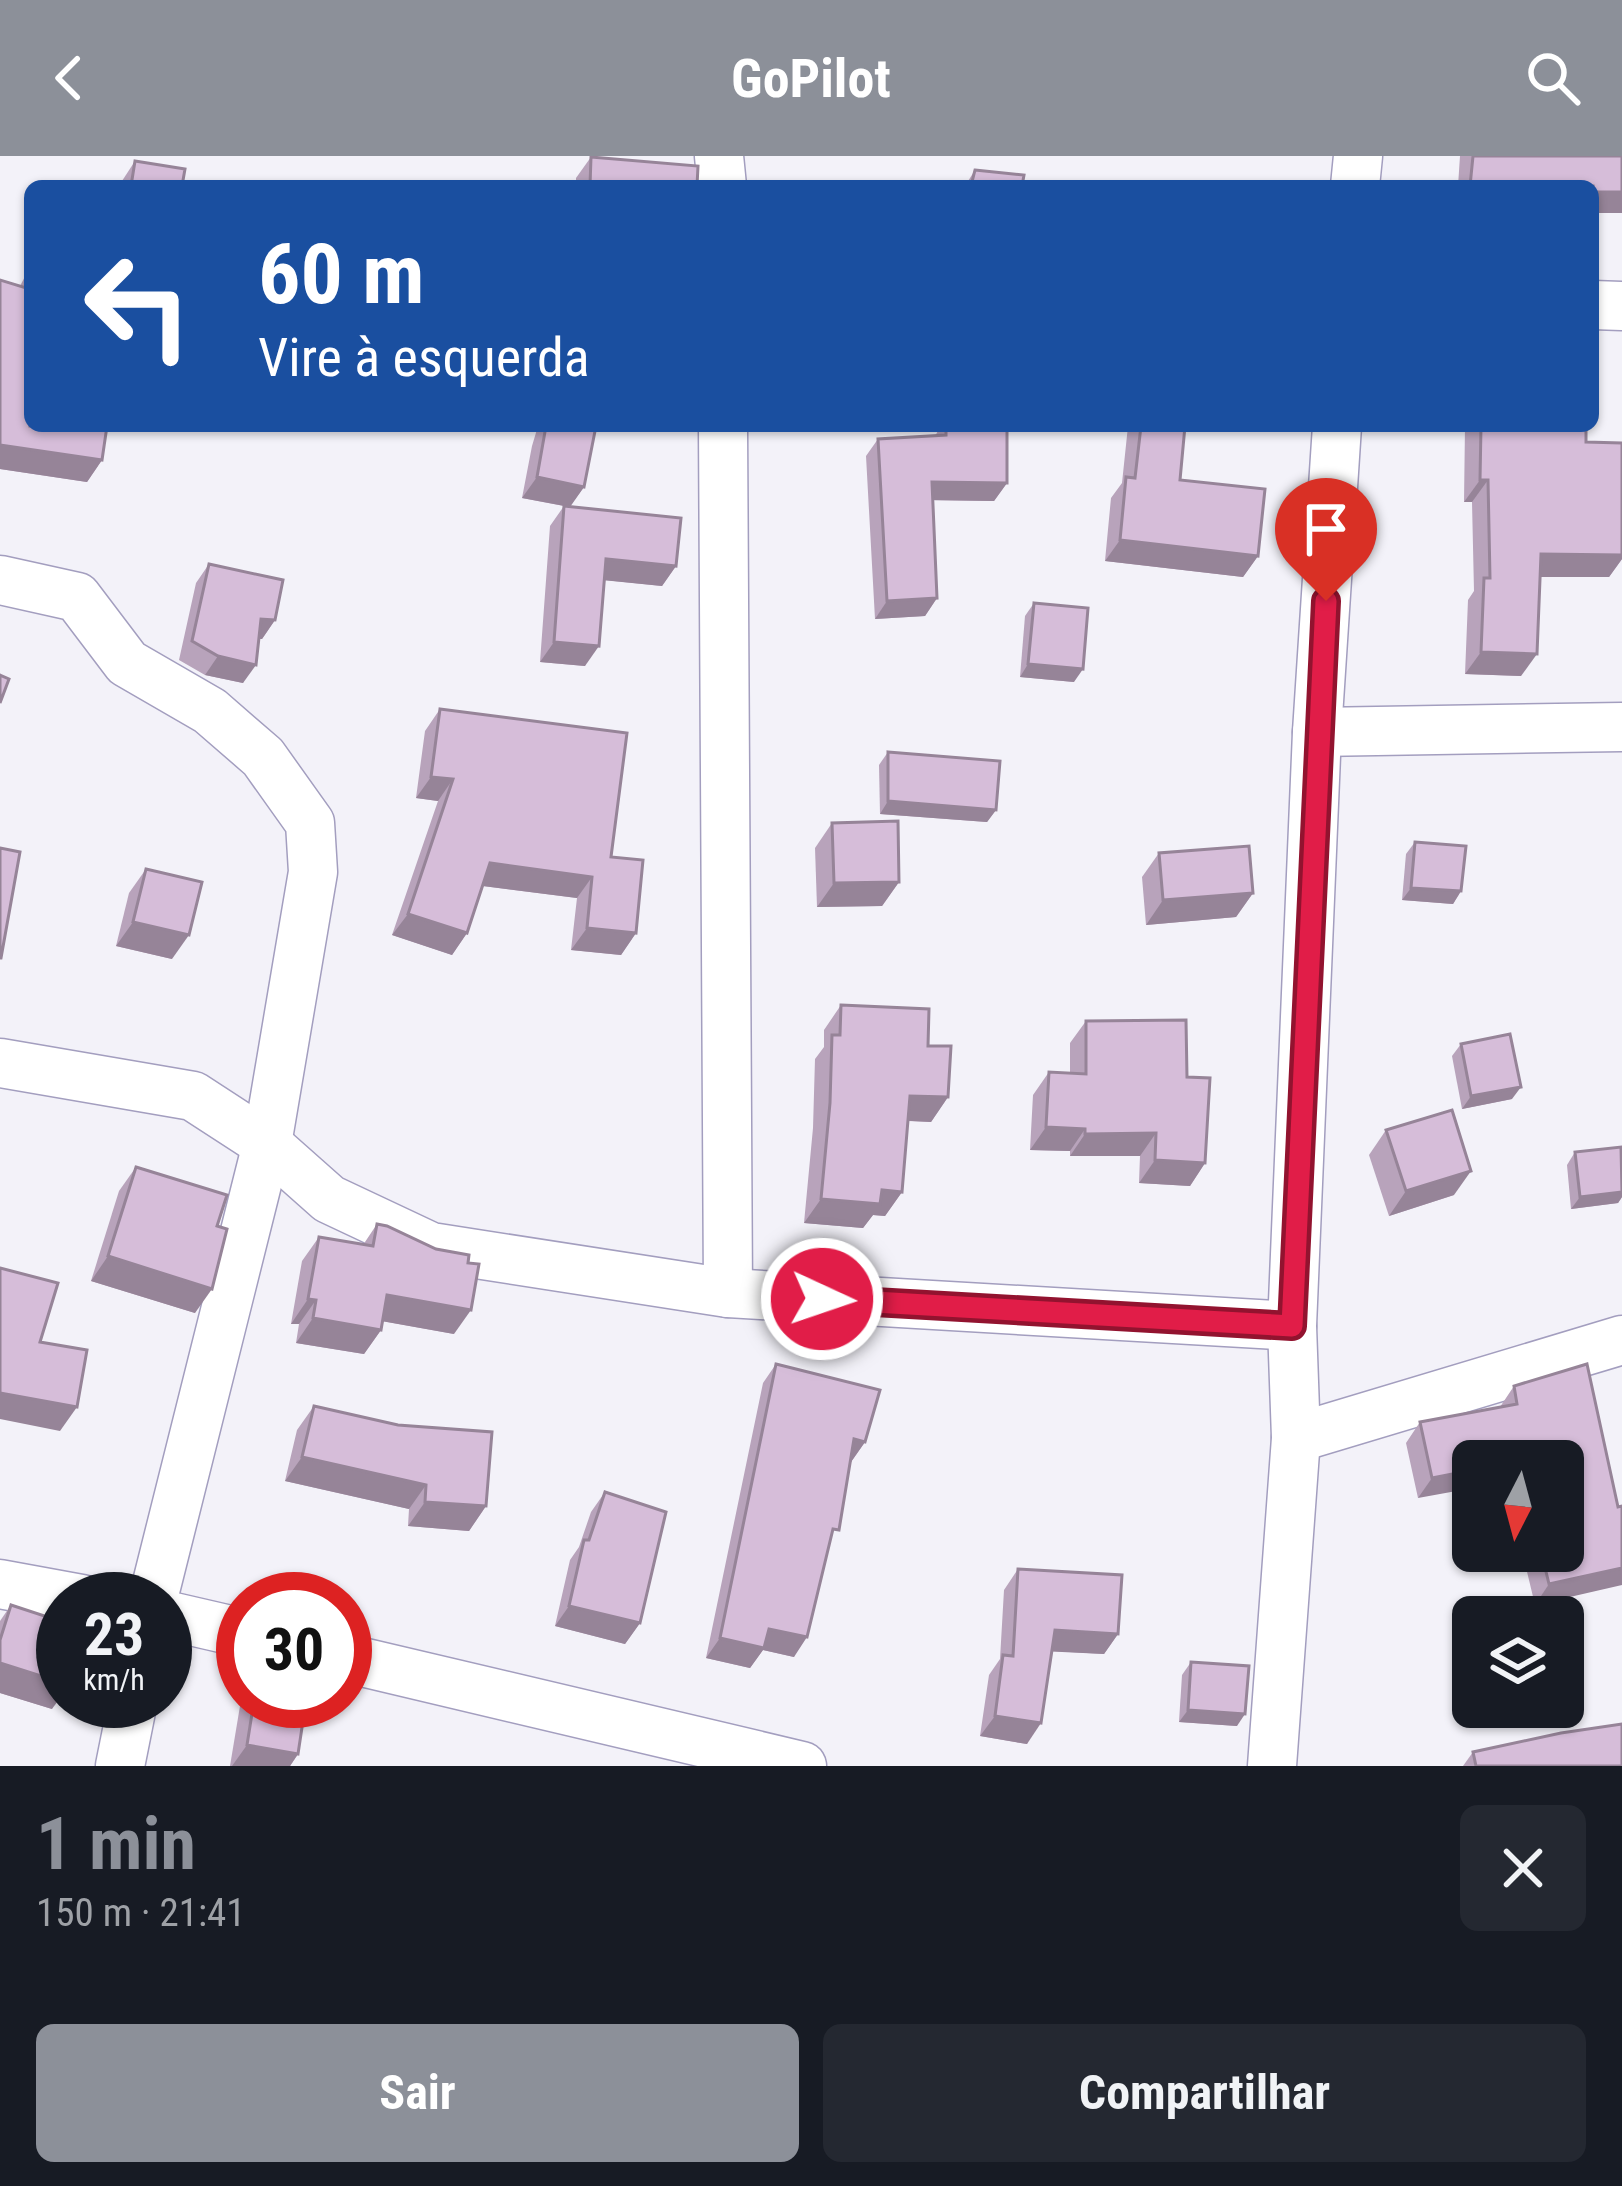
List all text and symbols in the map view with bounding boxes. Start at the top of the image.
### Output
icon: back [36,45,102,111]
icon: search [1520,45,1586,111]
text: GoPilot [731,47,891,110]
text: 60 m [258,225,425,324]
icon: left [60,228,216,384]
text: Vire à esquerda [258,326,590,389]
pin [1275,478,1377,601]
icon: arrive [1293,496,1359,562]
position arrow [759,1236,885,1362]
north arrow [1452,1440,1584,1572]
map controls [1452,1440,1584,1728]
speed limit sign: 30 [216,1572,372,1728]
button: layers [1452,1596,1584,1728]
text: 23 [84,1599,144,1670]
text: km/h [83,1662,145,1697]
text: 1 min [36,1802,196,1887]
button: close [1460,1805,1586,1931]
text: 150 m · 21:41 [36,1890,246,1936]
button: Sair [36,2024,799,2162]
button: Compartilhar [823,2024,1586,2162]

